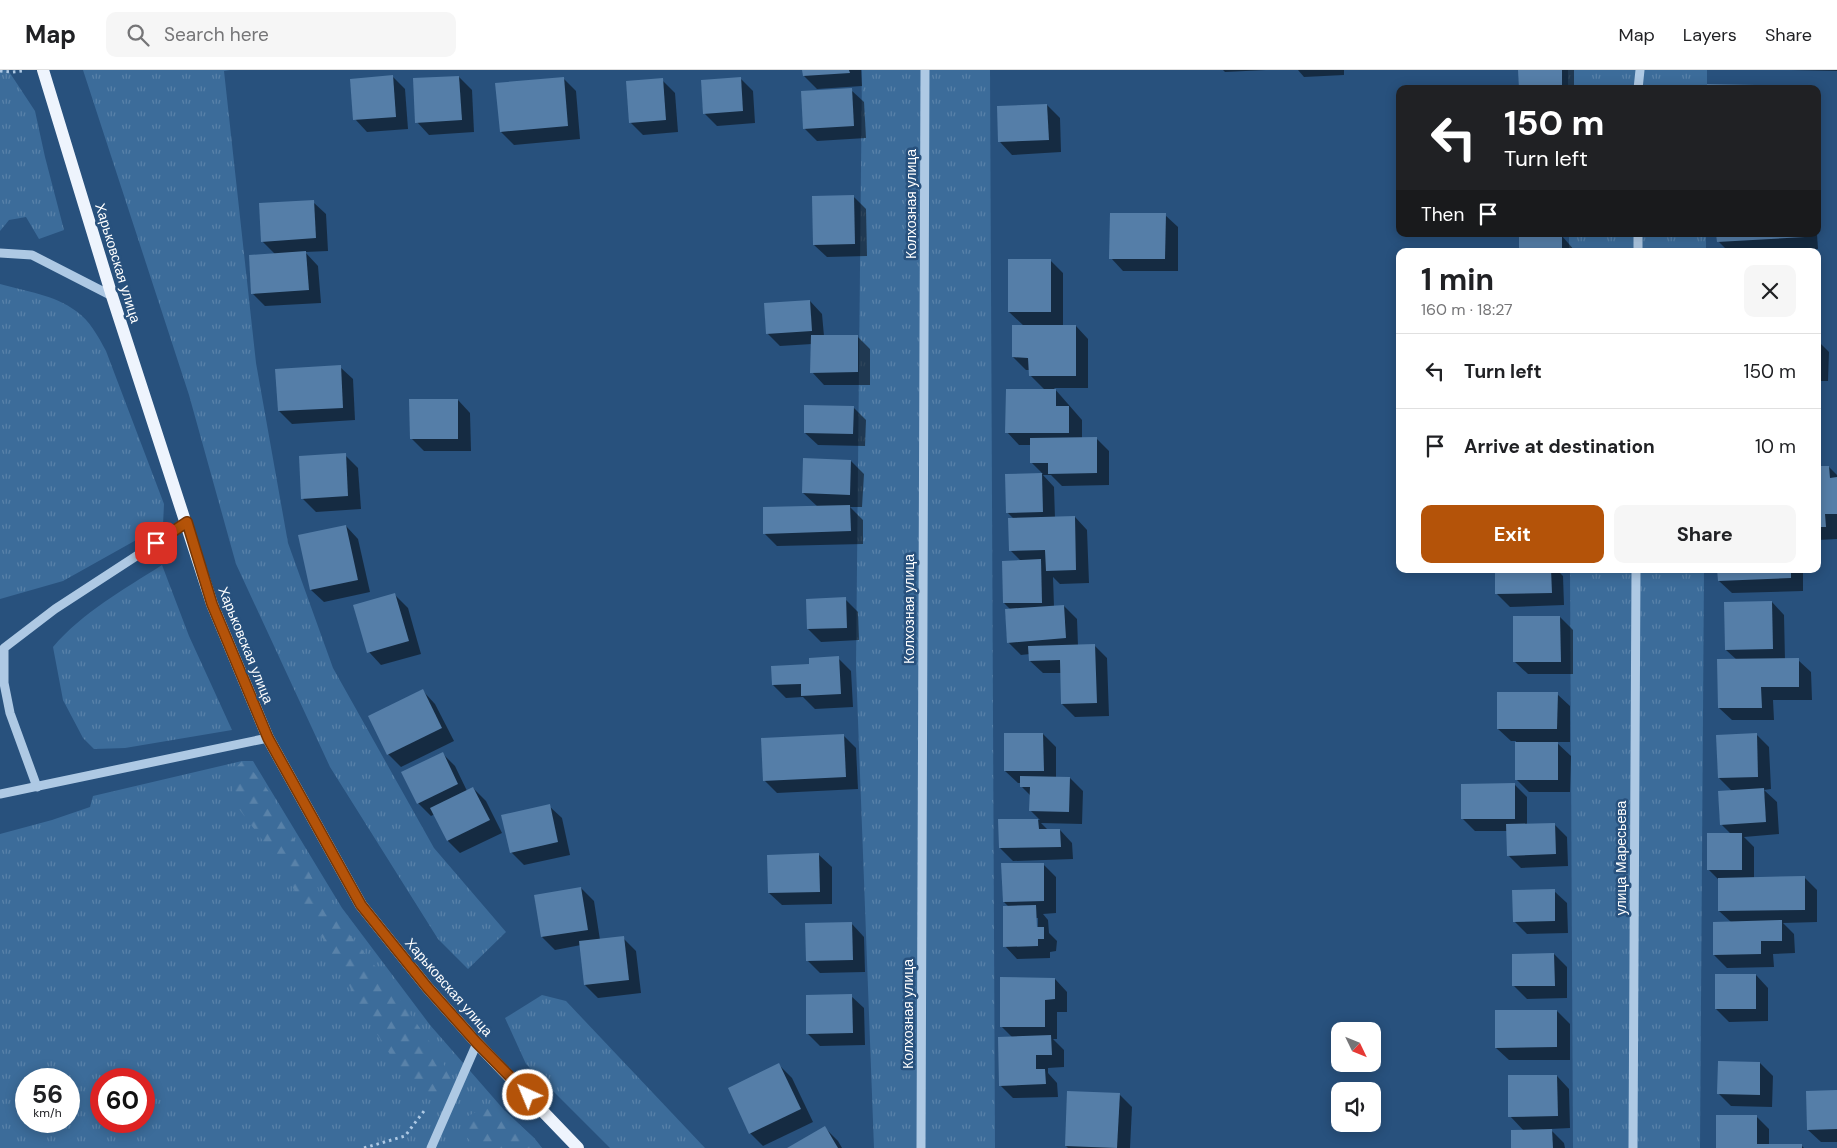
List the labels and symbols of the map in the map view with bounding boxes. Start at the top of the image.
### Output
street label: Колхозная улица [902,149,920,259]
street label: Харьковская улица [91,201,145,325]
pin [135,522,177,564]
street label: Колхозная улица [900,554,918,664]
street label: Харьковская улица [214,584,278,706]
street label: улица Маресьева [1612,801,1630,915]
street label: Харьковская улица [401,934,497,1040]
street label: Колхозная улица [899,959,917,1069]
north arrow [1331,1022,1381,1072]
speed limit sign: 60 [90,1068,155,1133]
position arrow [501,1068,553,1120]

